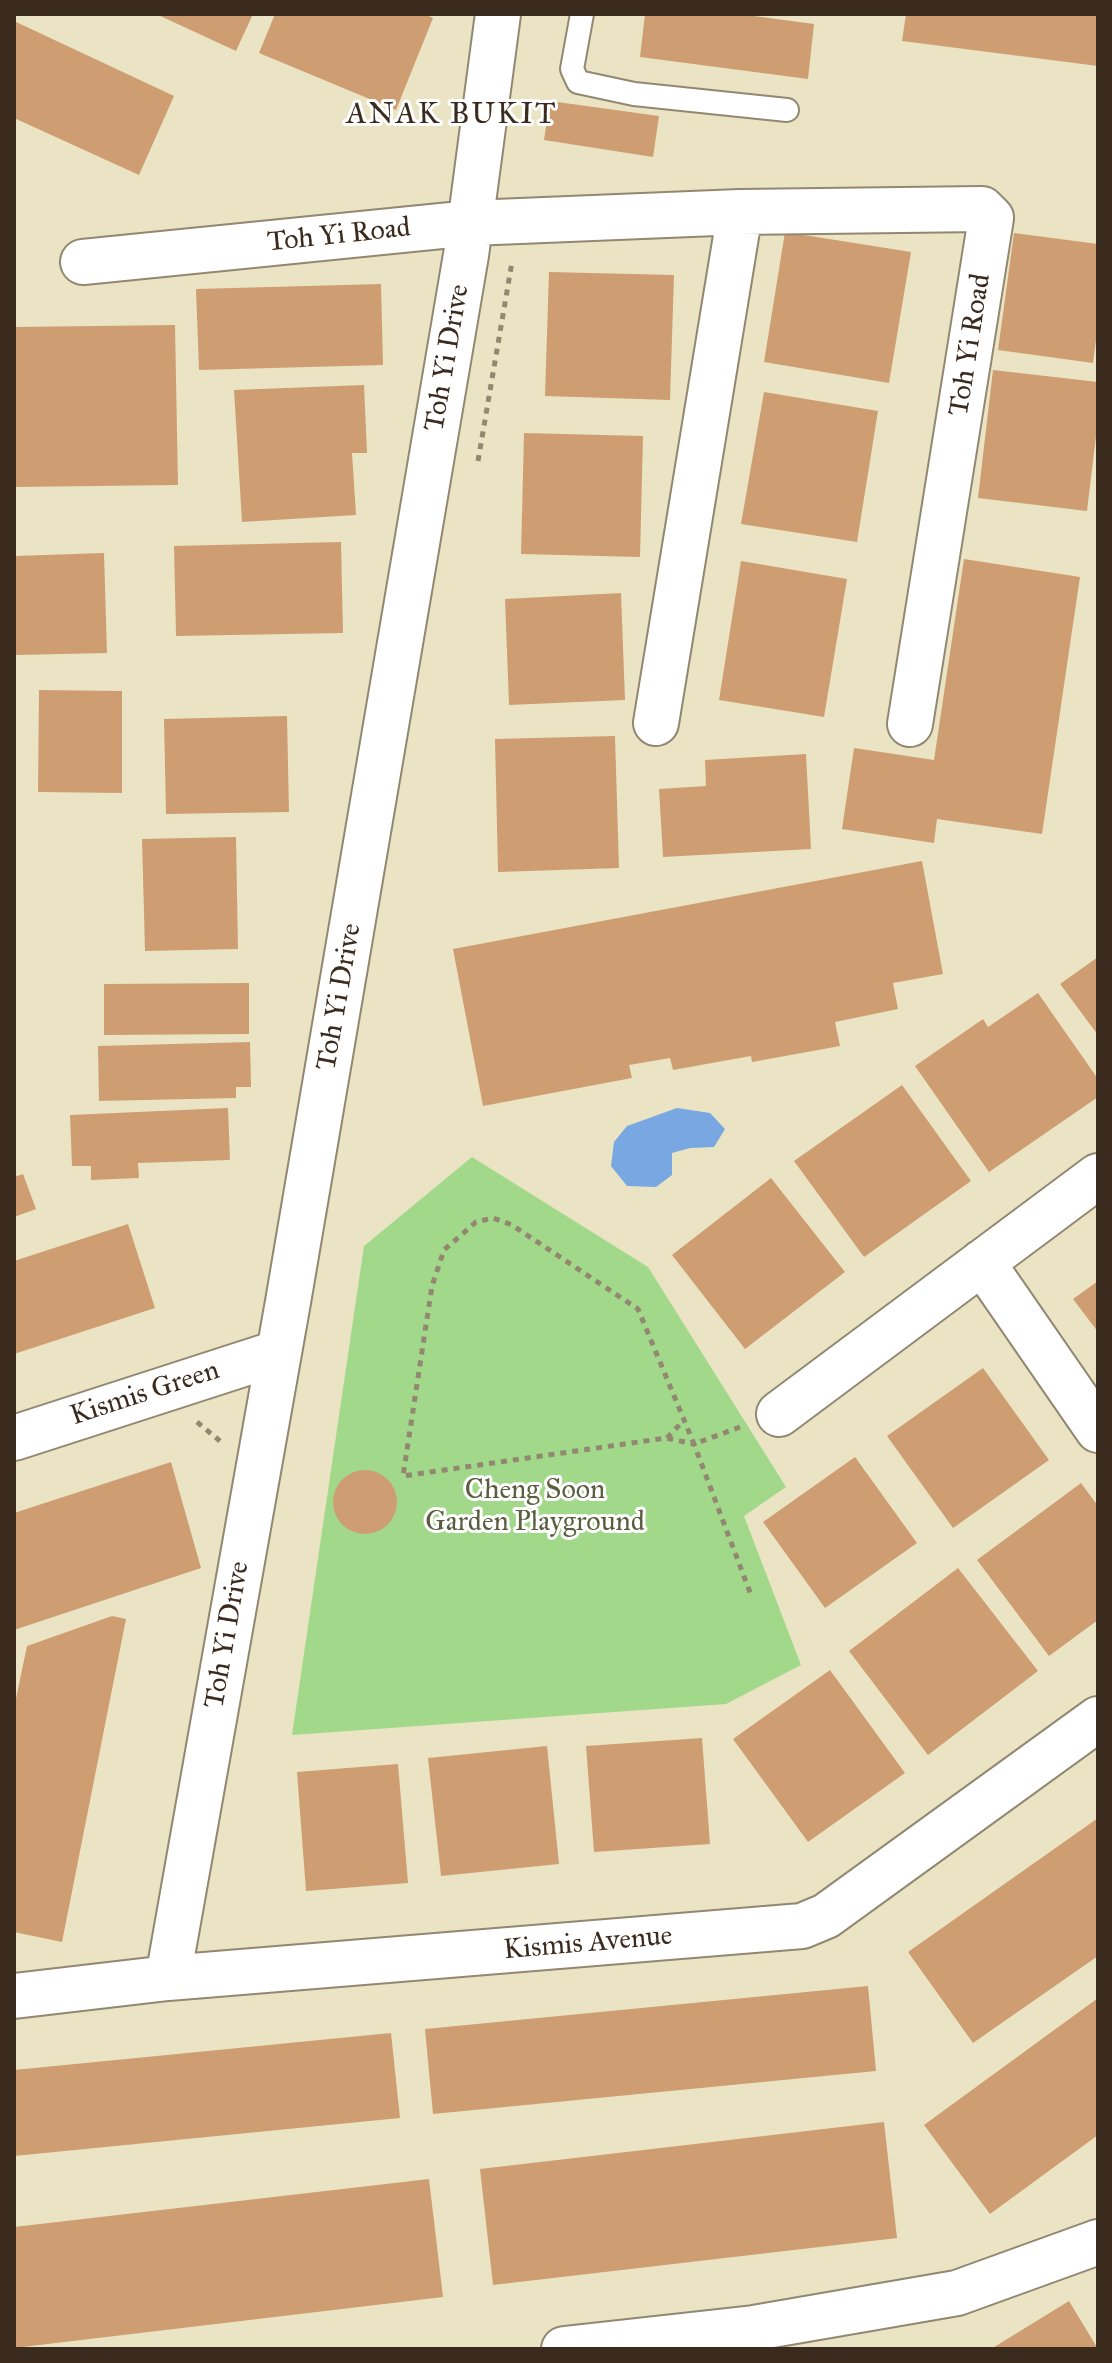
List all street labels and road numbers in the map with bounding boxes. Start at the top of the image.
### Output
street label: Toh Yi Road [266,212,412,260]
street label: Toh Yi Road [943,271,999,419]
street label: Toh Yi Drive [419,282,477,434]
street label: Toh Yi Drive [311,921,369,1073]
street label: Kismis Green [66,1354,224,1434]
street label: Toh Yi Drive [199,1559,257,1711]
street label: Kismis Avenue [502,1920,674,1968]

